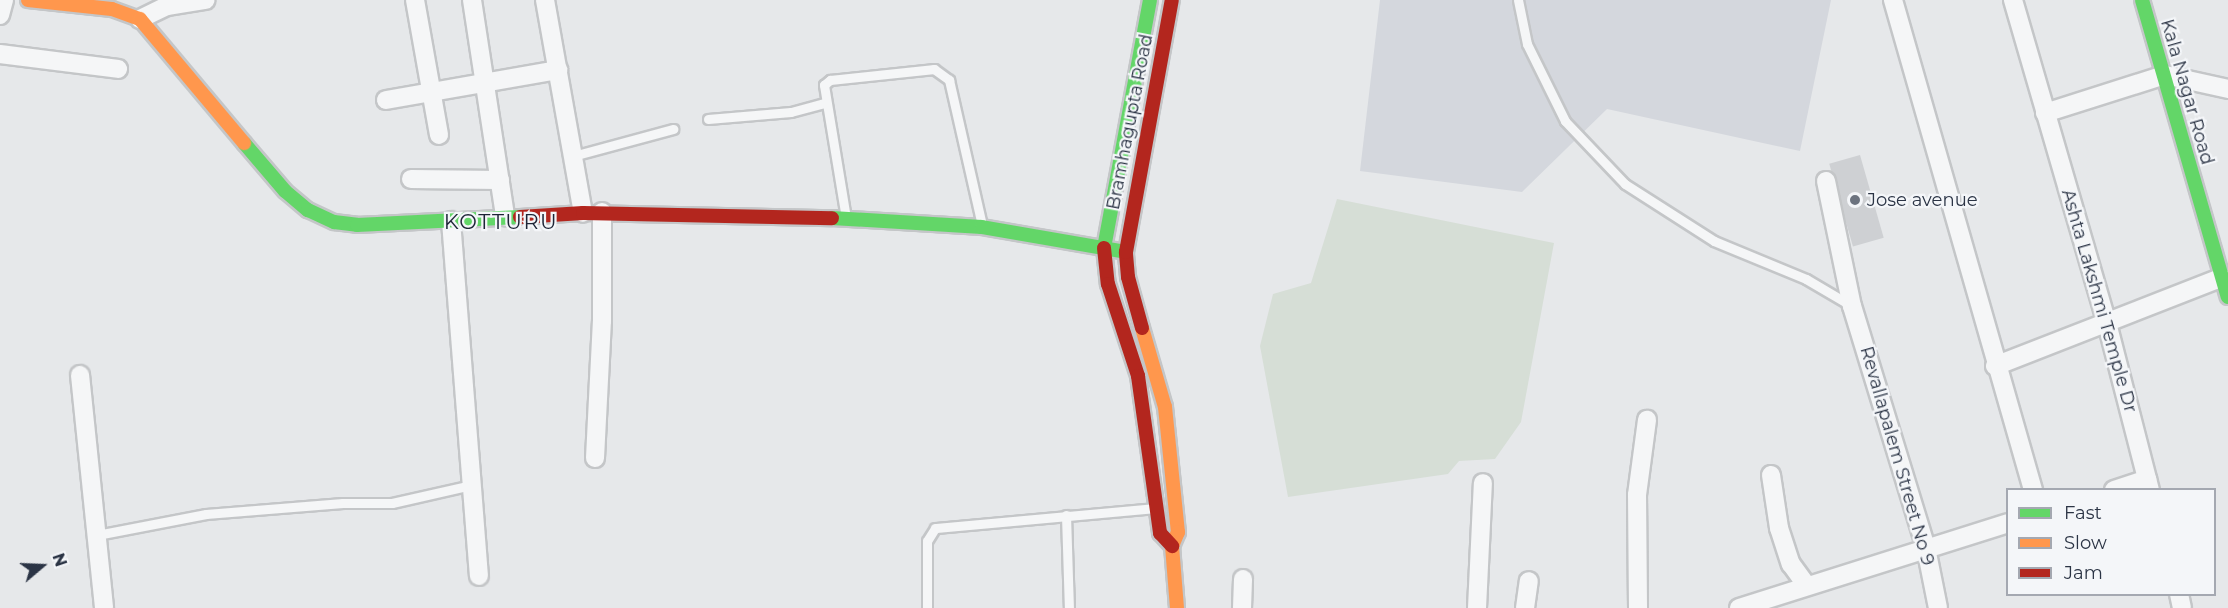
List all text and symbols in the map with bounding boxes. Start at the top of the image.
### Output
street label: Kala Nagar Road [2156,17,2218,167]
street label: Bramhagupta Road [1102,32,1158,212]
street label: Ashta Lakshmi Temple Dr [2057,187,2141,415]
place label: Jose avenue [1867,189,1978,211]
marker: Jose avenue [1848,193,1862,207]
district label: KOTTURU [444,209,558,235]
street label: Revallapalem Street No 9 [1855,344,1939,568]
legend [2006,488,2216,596]
text: Fast [2064,502,2102,524]
text: Slow [2064,532,2107,554]
north arrow [12,536,72,596]
text: N [48,551,71,569]
text: Jam [2064,562,2103,584]

